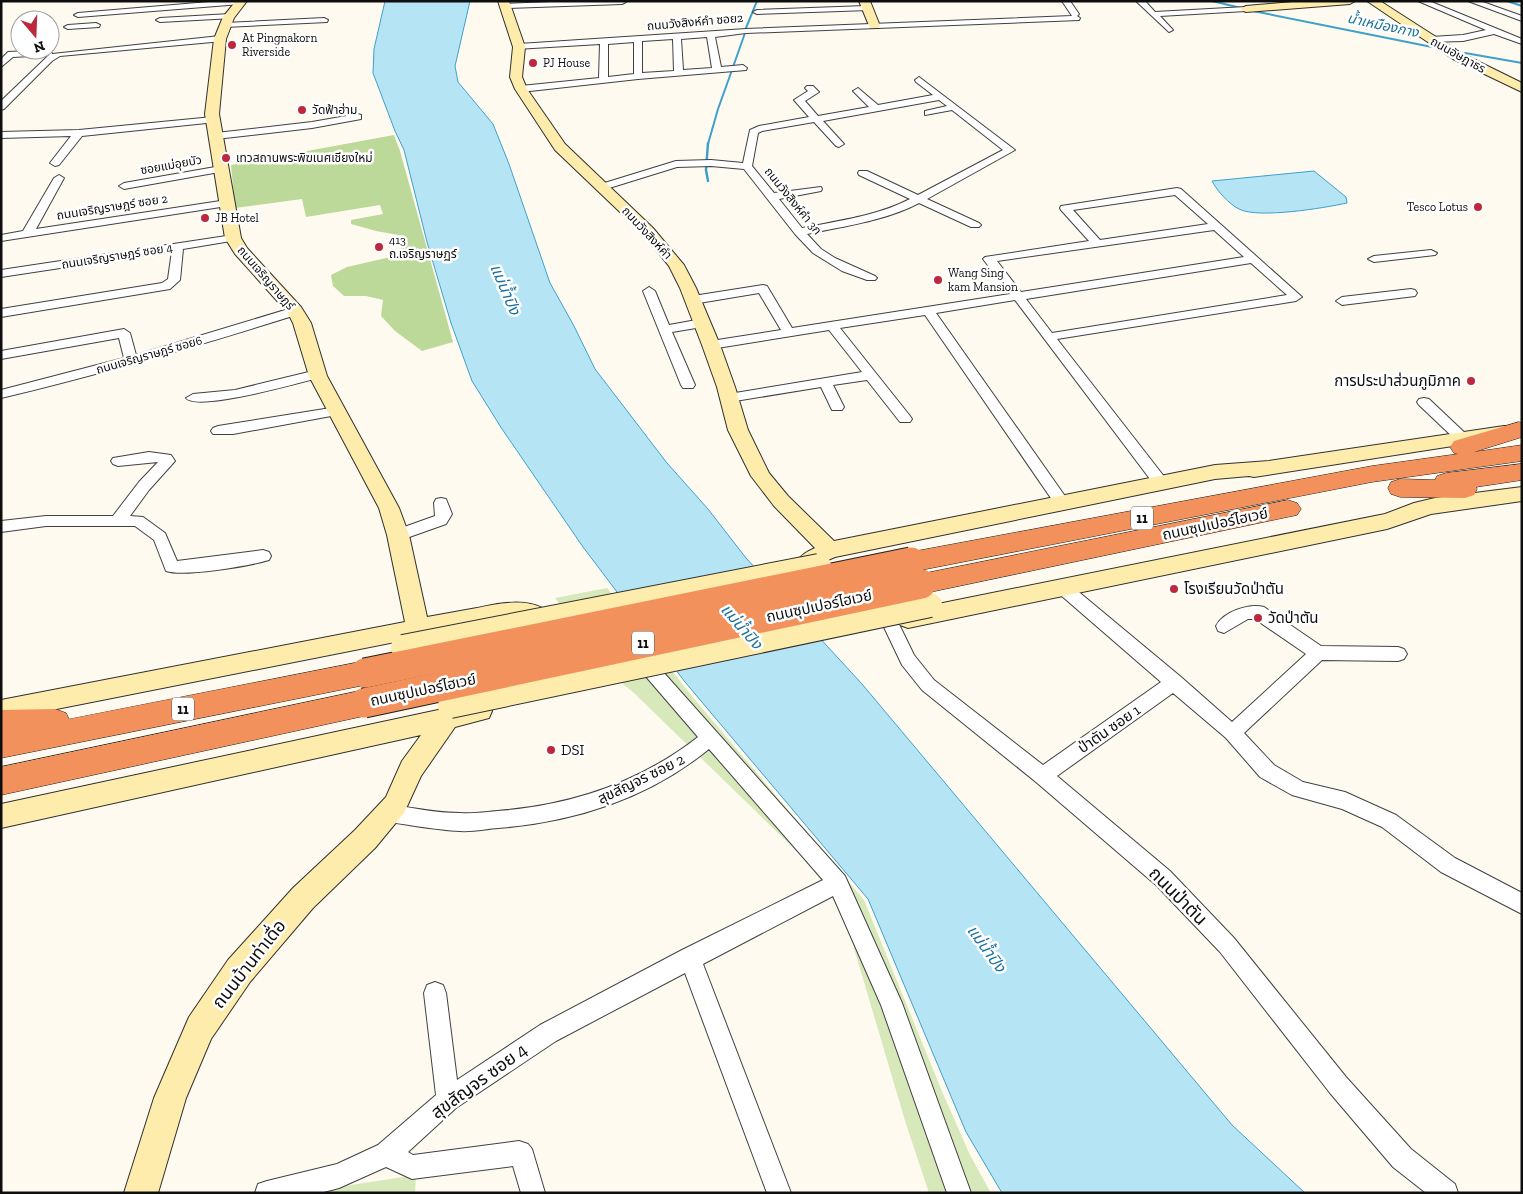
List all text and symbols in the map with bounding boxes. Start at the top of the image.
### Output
water label: น้ำเหมืองกาง [1346,8,1422,42]
north arrow [10,10,60,60]
street label: ถนนวังสิงห์คำ ซอย2 [646,11,744,33]
place label: At Pingnakorn Riverside [242,31,317,59]
street label: ถนนอัษฎาธร [1428,34,1488,76]
text: N [31,37,47,57]
marker: At Pingnakorn Riverside [226,39,238,51]
place label: PJ House [543,56,590,70]
marker: PJ House [527,57,539,69]
place label: วัดฟ้าฮ่าม [312,103,357,117]
marker: วัดฟ้าฮ่าม [296,104,308,116]
place label: เทวสถานพระพิฆเนศเชียงใหม่ [236,151,373,165]
marker: เทวสถานพระพิฆเนศเชียงใหม่ [220,152,232,164]
street label: ซอยแม่อุยบัว [139,153,203,177]
street label: ถนนวังสิงห์คำ 3ก [762,164,824,238]
street label: ถนนเจริญราษฎร์ ซอย 2 [56,191,168,223]
place label: Tesco Lotus [1407,200,1468,214]
marker: Tesco Lotus [1472,201,1484,213]
street label: ถนนวังสิงห์คำ [619,204,675,262]
place label: JB Hotel [215,211,259,225]
marker: JB Hotel [199,212,211,224]
place label: 413 ถ.เจริญราษฏร์ [389,233,457,261]
street label: ถนนเจริญราษฎร์ ซอย 4 [60,240,174,272]
marker: 413 ถ.เจริญราษฏร์ [373,241,385,253]
street label: ถนนเจริญราษฎร์ [235,243,298,313]
water label: แม่น้ำปิง [486,260,527,319]
place label: Wang Sing kam Mansion [948,266,1018,294]
marker: Wang Sing kam Mansion [932,274,944,286]
street label: ถนนเจริญราษฎร์ ซอย6 [94,333,204,377]
place label: การประปาส่วนภูมิภาค [1334,372,1461,390]
marker: การประปาส่วนภูมิภาค [1465,375,1477,387]
street label: ถนนซุปเปอร์ไฮเวย์ [1161,504,1270,544]
road number: 11 [1131,506,1153,530]
place label: โรงเรียนวัดป่าตัน [1184,580,1284,598]
marker: โรงเรียนวัดป่าตัน [1168,583,1180,595]
street label: ถนนซุปเปอร์ไฮเวย์ [765,586,874,626]
water label: แม่น้ำปิง [717,599,769,654]
place label: วัดป่าตัน [1268,609,1319,627]
marker: วัดป่าตัน [1252,612,1264,624]
road number: 11 [632,632,654,654]
street label: ถนนซุปเปอร์ไฮเวย์ [369,670,478,710]
road number: 11 [172,698,194,721]
street label: ป่าตัน ซอย 1 [1074,701,1144,757]
place label: DSI [561,741,585,759]
marker: DSI [545,744,557,756]
street label: สุขสัญจร ซอย 2 [594,750,688,808]
street label: ถนนป่าตัน [1144,862,1212,930]
street label: ถนนบ้านท่าเดื่อ [206,914,291,1013]
water label: แม่น้ำปิง [963,920,1012,977]
street label: สุขสัญจร ซอย 4 [426,1038,532,1123]

